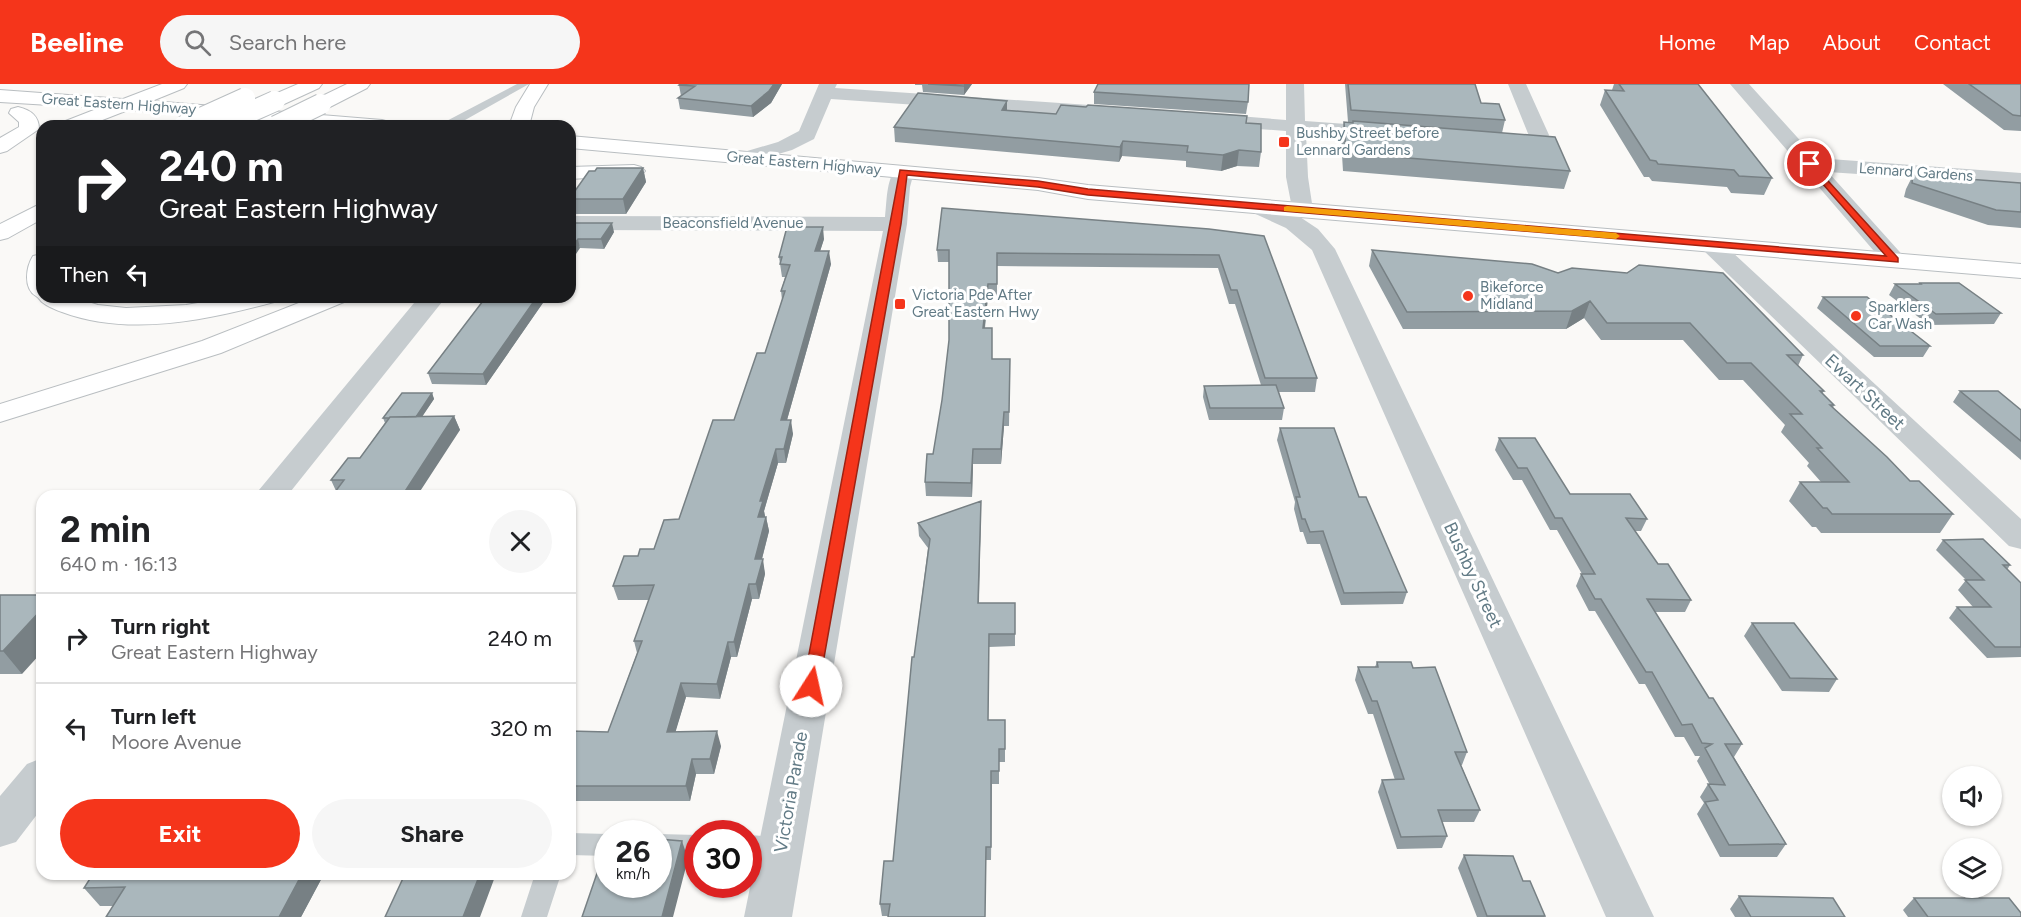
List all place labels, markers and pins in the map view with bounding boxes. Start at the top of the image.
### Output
place label: Bushby Street before Lennard Gardens [1296,124,1439,159]
marker: Bushby Street before Lennard Gardens [1277,135,1291,149]
pin [1784,138,1835,189]
place label: Bikeforce Midland [1480,278,1544,313]
place label: Victoria Pde After Great Eastern Hwy [912,286,1039,321]
marker: Bikeforce Midland [1461,289,1475,303]
marker: Victoria Pde After Great Eastern Hwy [893,297,907,311]
place label: Sparklers Car Wash [1868,298,1932,333]
marker: Sparklers Car Wash [1849,309,1863,323]

